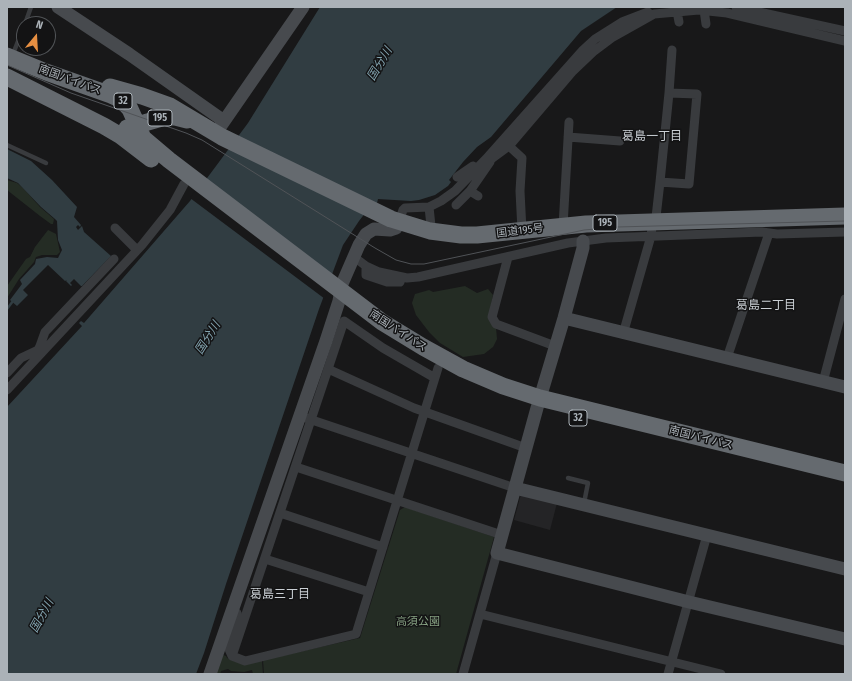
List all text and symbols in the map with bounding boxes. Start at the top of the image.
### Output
north arrow [16,16,56,56]
text: N [34,18,45,32]
water label: 国分川 [365,45,395,83]
street label: 南国バイパス [37,63,103,97]
road number: 32 [114,93,132,109]
road number: 195 [148,110,172,126]
district label: 葛島一丁目 [622,130,682,144]
road number: 195 [593,215,617,231]
street label: 国道195号 [496,222,544,240]
district label: 葛島二丁目 [736,299,796,313]
street label: 南国バイパス [367,307,429,355]
water label: 国分川 [192,319,224,357]
road number: 32 [569,410,587,426]
street label: 南国バイパス [667,424,735,452]
district label: 葛島三丁目 [250,588,310,602]
water label: 国分川 [27,597,57,635]
park label: 高須公園 [396,615,440,629]

